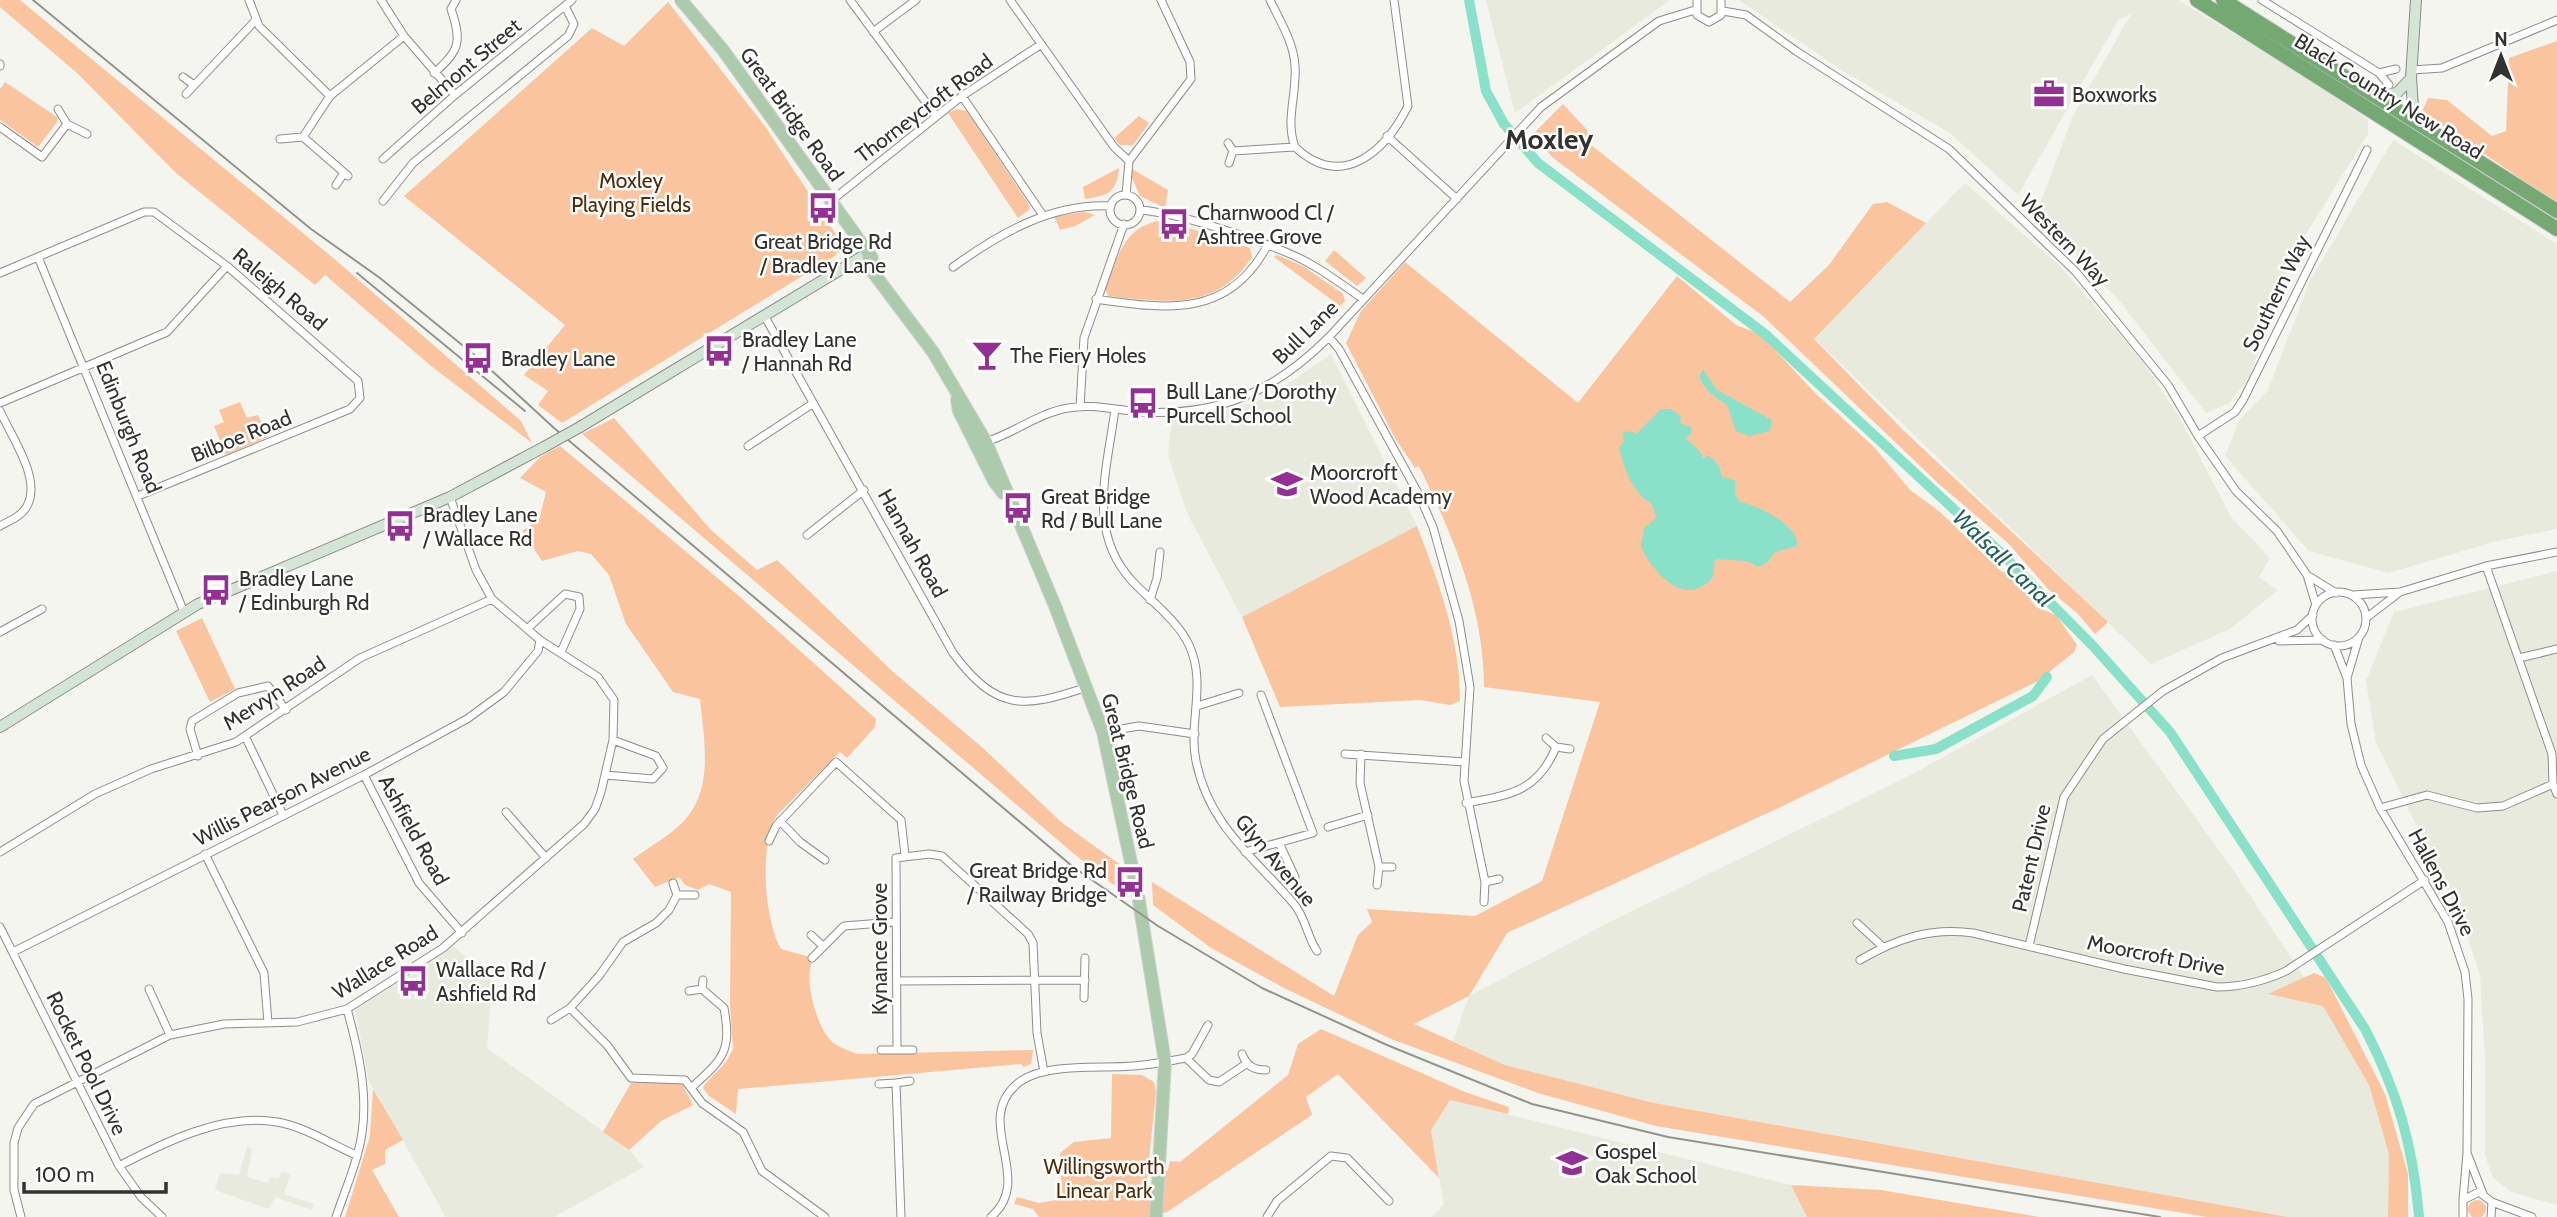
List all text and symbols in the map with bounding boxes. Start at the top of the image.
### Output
street label: Belmont Street [406,13,526,119]
north arrow [2466,21,2536,91]
street label: Black Country New Road [2290,28,2488,164]
text: N [2494,28,2508,51]
street label: Great Bridge Road [735,42,849,186]
street label: Thorneycroft Road [851,48,997,168]
office icon: Boxworks [2032,77,2066,111]
place label: Boxworks [2072,82,2157,107]
district label: Moxley [1505,122,1593,156]
park label: Moxley Playing Fields [571,168,691,217]
street label: Western Way [2015,189,2115,292]
bus stop icon: Great Bridge Rd / Bradley Lane [806,191,840,225]
place label: Charnwood Cl / Ashtree Grove [1197,200,1335,249]
bus stop icon: Charnwood Cl / Ashtree Grove [1157,207,1191,241]
place label: Great Bridge Rd / Bradley Lane [754,229,892,278]
street label: Southern Way [2237,230,2315,355]
street label: Raleigh Road [228,243,332,335]
street label: Bull Lane [1267,295,1343,369]
place label: Bradley Lane / Hannah Rd [741,327,857,376]
bus stop icon: Bradley Lane / Hannah Rd [702,334,736,368]
bar icon: The Fiery Holes [970,338,1004,372]
bus stop icon: Bradley Lane [461,341,495,375]
place label: The Fiery Holes [1010,343,1147,368]
place label: Bradley Lane [501,346,616,371]
street label: Edinburgh Road [91,357,167,497]
place label: Bull Lane / Dorothy Purcell School [1166,379,1337,428]
bus stop icon: Bull Lane / Dorothy Purcell School [1126,386,1160,420]
street label: Bilboe Road [187,405,295,467]
place label: Moorcroft Wood Academy [1310,460,1452,509]
school or university icon: Moorcroft Wood Academy [1270,467,1304,501]
street label: Hannah Road [873,484,953,602]
place label: Great Bridge Rd / Bull Lane [1041,484,1163,533]
bus stop icon: Great Bridge Rd / Bull Lane [1001,491,1035,525]
place label: Bradley Lane / Wallace Rd [422,502,538,551]
water label: Walsall Canal [1947,503,2060,613]
bus stop icon: Bradley Lane / Wallace Rd [383,509,417,543]
place label: Bradley Lane / Edinburgh Rd [238,566,369,615]
bus stop icon: Bradley Lane / Edinburgh Rd [199,573,233,607]
street label: Mervyn Road [218,651,330,735]
street label: Great Bridge Road [1097,691,1159,851]
street label: Willis Pearson Avenue [190,741,375,851]
street label: Ashfield Road [374,771,454,889]
street label: Patent Drive [2006,801,2056,914]
street label: Glyn Avenue [1230,809,1322,911]
street label: Hallens Drive [2403,824,2481,940]
place label: Great Bridge Rd / Railway Bridge [966,858,1107,907]
bus stop icon: Great Bridge Rd / Railway Bridge [1113,865,1147,899]
street label: Kynance Grove [867,883,892,1015]
street label: Wallace Road [328,920,442,1004]
street label: Moorcroft Drive [2085,929,2227,981]
place label: Wallace Rd / Ashfield Rd [436,957,547,1006]
bus stop icon: Wallace Rd / Ashfield Rd [396,964,430,998]
street label: Rocket Pool Drive [41,987,133,1139]
place label: Gospel Oak School [1595,1139,1696,1188]
school or university icon: Gospel Oak School [1555,1146,1589,1180]
scale bar [24,1150,166,1194]
park label: Willingsworth Linear Park [1043,1154,1165,1203]
text: 100 m [35,1162,94,1187]

